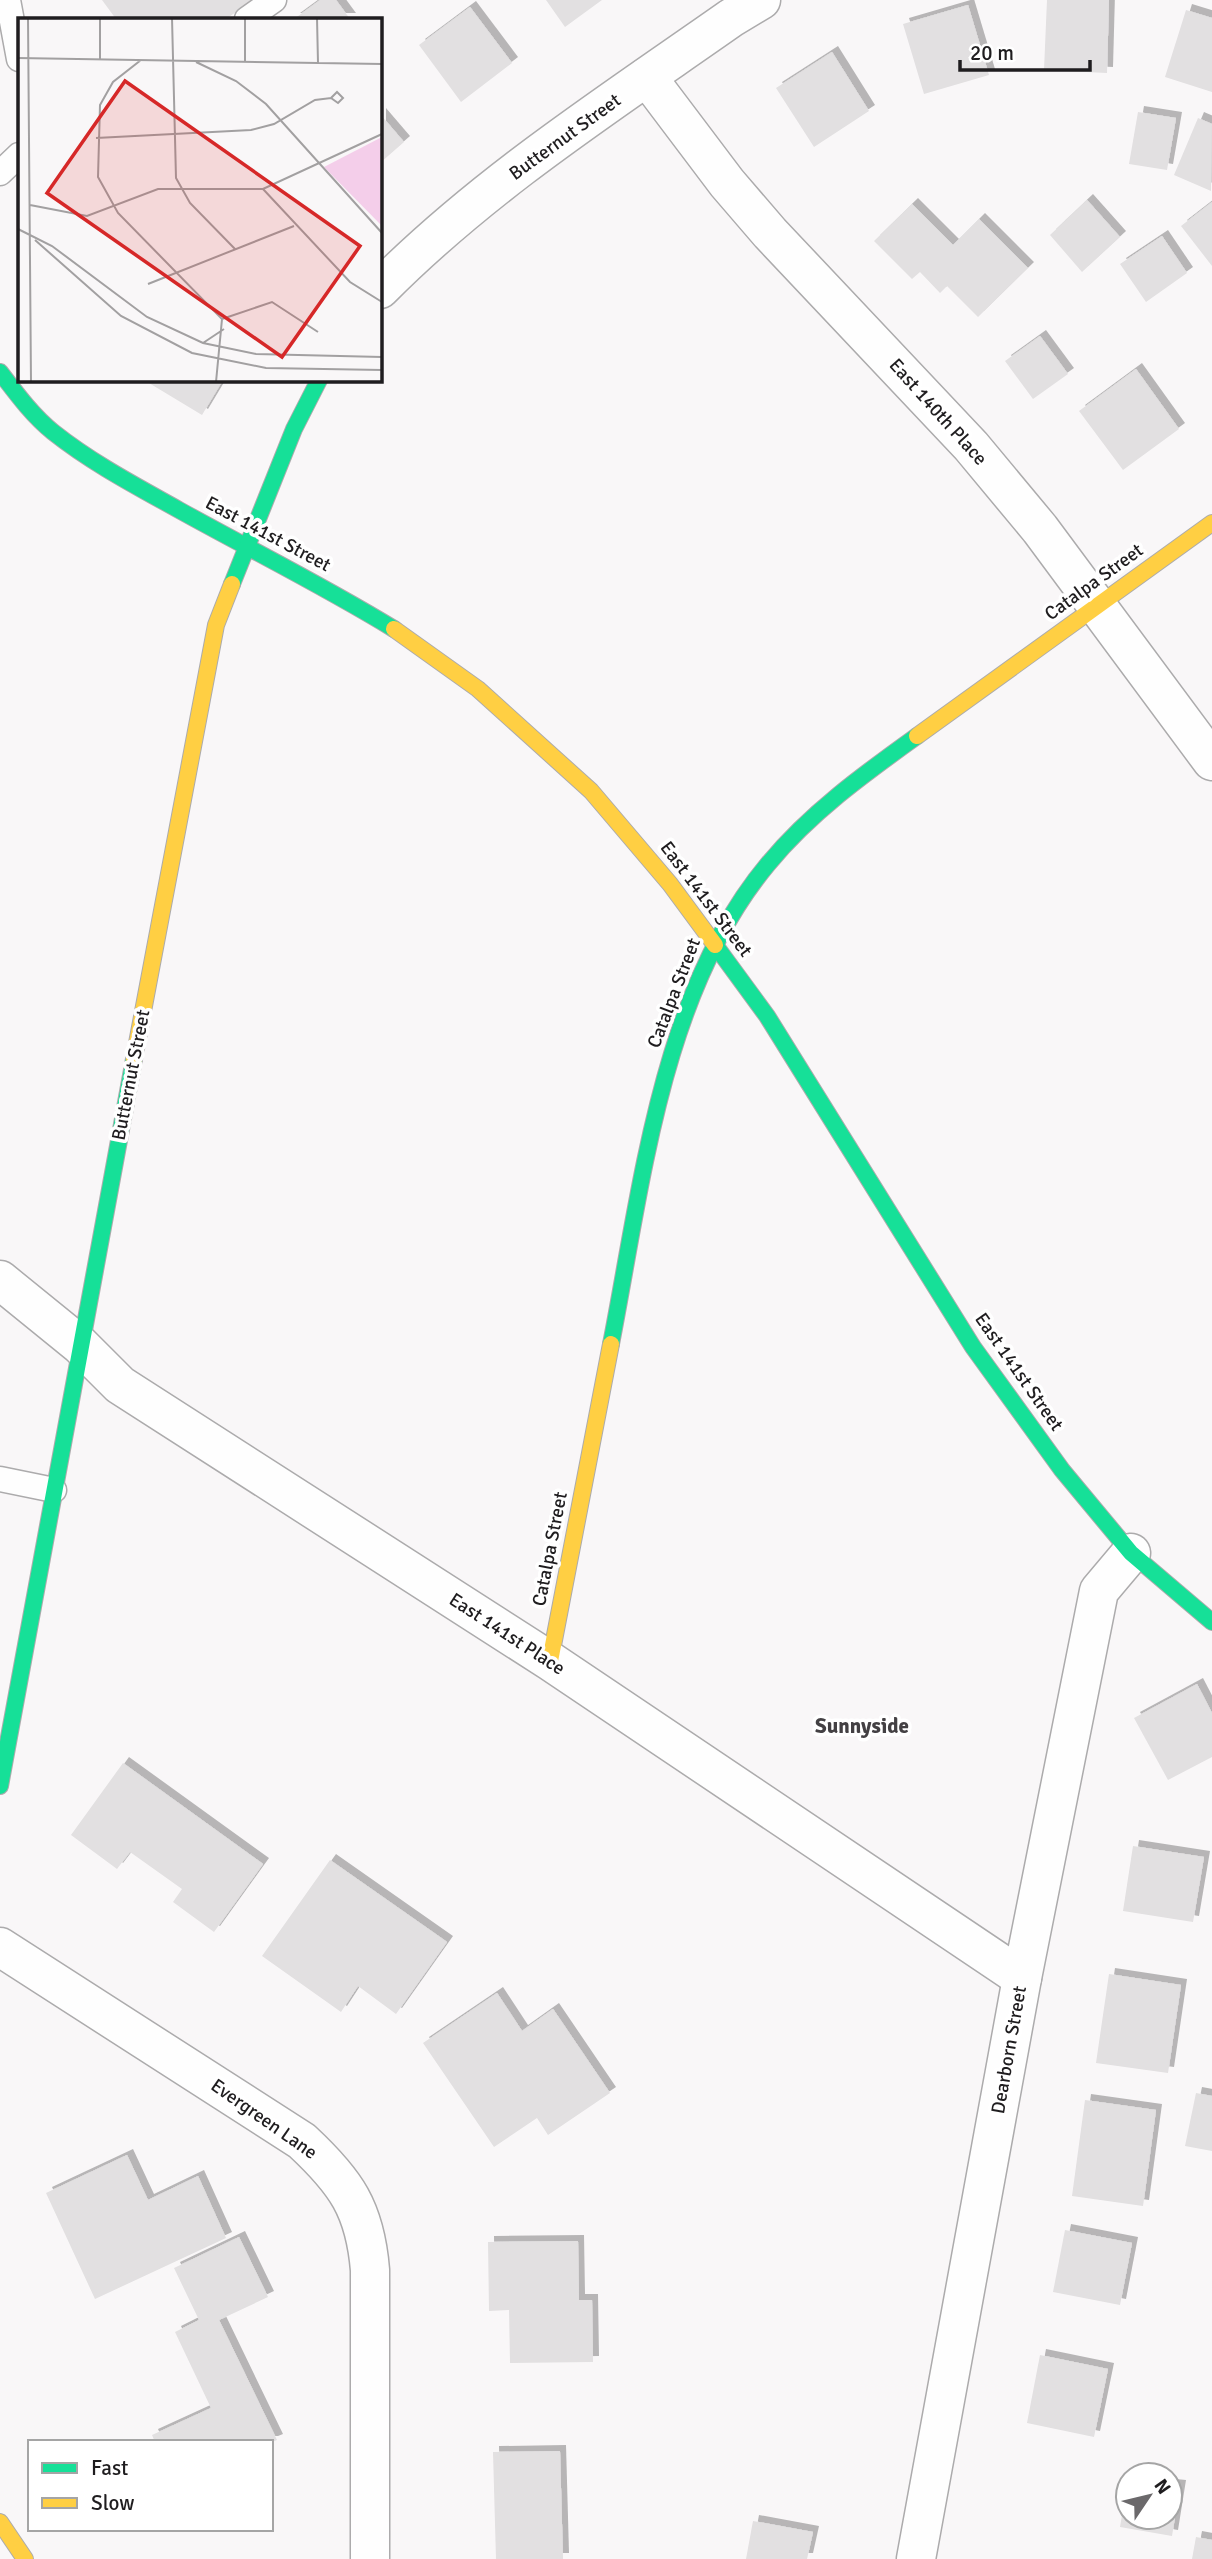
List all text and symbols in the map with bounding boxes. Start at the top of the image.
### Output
inset map [18,18,382,382]
scale bar [960,28,1090,72]
text: 20 m [970,40,1014,66]
street label: Butternut Street [504,88,626,186]
street label: East 140th Place [884,354,992,470]
street label: East 141st Street [201,491,335,577]
street label: Catalpa Street [1040,538,1148,626]
street label: East 141st Street [655,836,758,962]
street label: Catalpa Street [642,934,706,1051]
street label: Butternut Street [107,1007,155,1142]
street label: East 141st Street [969,1308,1069,1436]
street label: Catalpa Street [527,1489,573,1608]
street label: East 141st Place [444,1588,570,1680]
district label: Sunnyside [815,1713,909,1739]
street label: Dearborn Street [986,1984,1032,2116]
street label: Evergreen Lane [206,2073,322,2165]
legend [28,2440,273,2531]
text: Fast [91,2455,128,2481]
north arrow [1114,2461,1184,2531]
text: N [1148,2475,1176,2499]
text: Slow [91,2490,135,2516]

